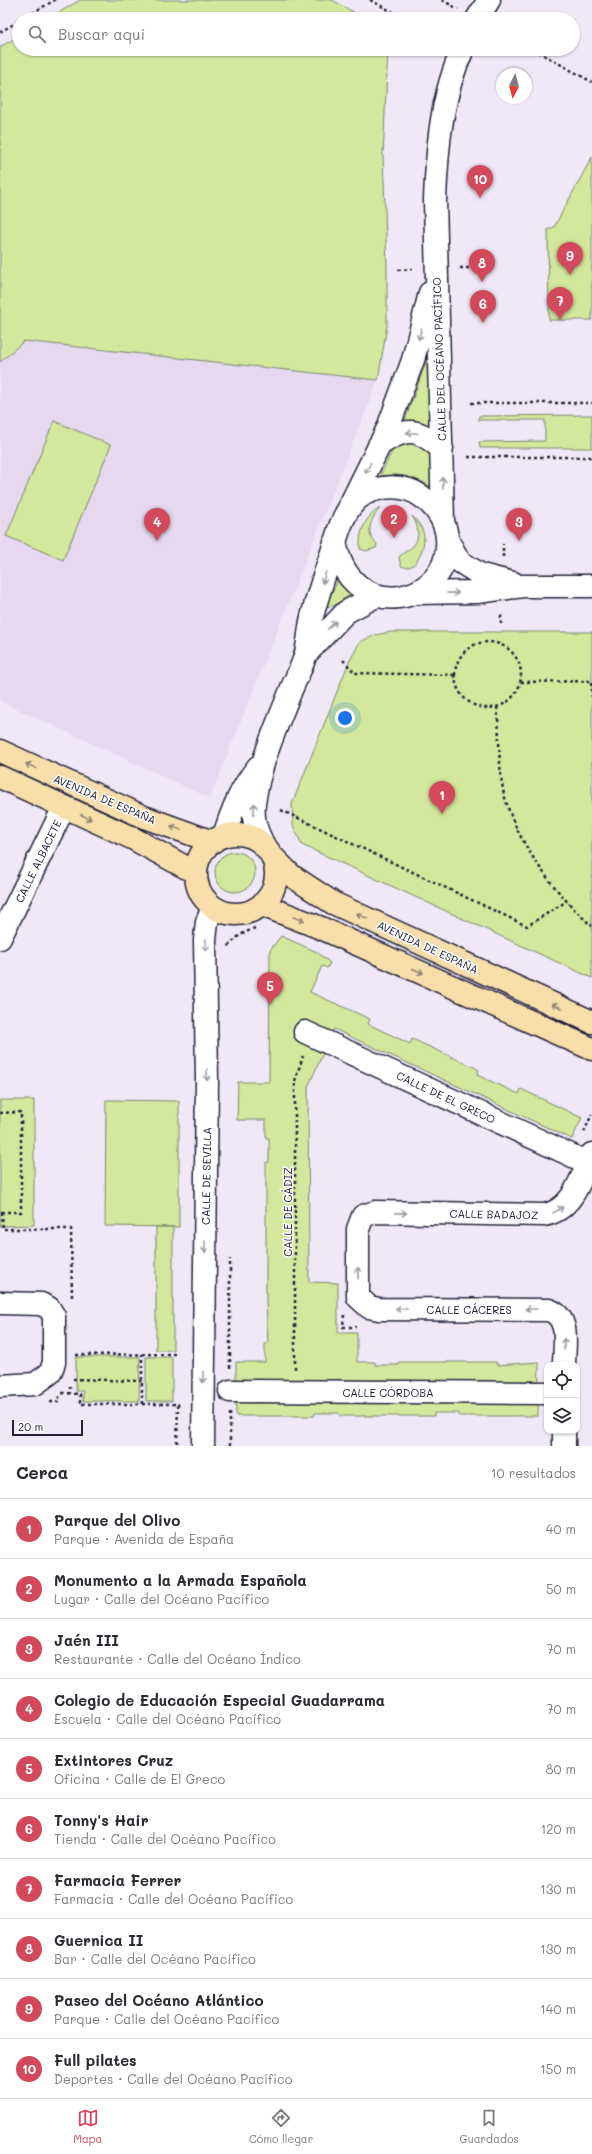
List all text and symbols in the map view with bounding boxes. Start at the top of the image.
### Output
search box [12,12,580,56]
icon: search [26,23,48,45]
text: Buscar aquí [58,24,145,44]
north arrow [496,68,532,104]
pin: 10 [467,165,493,198]
pin: 9 [557,242,583,275]
pin: 8 [469,249,495,282]
street label: CALLE DEL OCÉANO PACÍFICO [429,277,449,441]
pin: 7 [547,287,573,320]
pin: 6 [470,290,496,323]
one-way arrow [416,327,423,340]
one-way arrow [406,429,419,437]
one-way arrow [364,461,371,473]
one-way arrow [439,477,447,490]
pin: 2 [381,505,407,538]
pin: 4 [144,508,170,541]
pin: 3 [506,508,532,541]
one-way arrow [320,571,327,584]
one-way arrow [446,589,459,597]
one-way arrow [327,620,337,630]
your location [335,708,355,728]
one-way arrow [25,762,37,769]
street label: AVENIDA DE ESPAÑA [51,771,159,827]
pin: 1 [429,781,455,814]
one-way arrow [251,803,258,816]
one-way arrow [80,814,92,821]
street label: CALLE ALBACETE [11,817,65,905]
one-way arrow [171,824,183,832]
one-way arrow [357,912,369,919]
one-way arrow [292,915,304,923]
street label: AVENIDA DE ESPAÑA [375,917,481,977]
one-way arrow [202,938,210,951]
one-way arrow [411,968,423,975]
pin: 5 [257,972,283,1005]
one-way arrow [551,1002,563,1009]
street label: CALLE DE EL GRECO [394,1067,498,1127]
one-way arrow [203,1068,211,1081]
street label: CALLE DE SEVILLA [198,1127,214,1225]
street label: CALLE DE CÁDIZ [280,1167,295,1257]
street label: CALLE BADAJOZ [450,1206,539,1222]
one-way arrow [552,1206,564,1214]
one-way arrow [394,1209,407,1217]
one-way arrow [201,1240,209,1253]
one-way arrow [354,1267,362,1280]
street label: CALLE CÁCERES [426,1302,512,1317]
one-way arrow [395,1305,408,1313]
one-way arrow [525,1305,538,1313]
one-way arrow [560,1338,568,1351]
map controls [544,1362,580,1434]
button: locate [544,1362,580,1398]
one-way arrow [199,1370,207,1383]
street label: CALLE CÓRDOBA [342,1385,434,1400]
button: layers [544,1398,580,1434]
scale bar [12,1418,83,1437]
text: 20 m [18,1419,43,1434]
text: Cerca [16,1461,68,1483]
text: 10 resultados [491,1464,576,1481]
text: Parque del Olivo [54,1510,180,1530]
text: 1 [26,1520,32,1537]
text: 40 m [546,1520,576,1537]
text: Parque · Avenida de España [54,1530,234,1547]
text: Monumento a la Armada Española [54,1570,307,1590]
text: 2 [25,1580,33,1597]
text: 50 m [546,1580,576,1597]
text: Lugar · Calle del Océano Pacífico [54,1590,269,1607]
text: Jaén III [54,1630,119,1650]
text: 3 [25,1640,33,1657]
text: 70 m [546,1640,576,1657]
text: Restaurante · Calle del Océano Índico [54,1650,301,1667]
text: Colegio de Educación Especial Guadarrama [54,1690,385,1710]
text: 4 [25,1700,33,1717]
text: 70 m [546,1700,576,1717]
text: Escuela · Calle del Océano Pacífico [54,1710,281,1727]
text: Extintores Cruz [54,1750,173,1770]
text: 5 [25,1760,33,1777]
text: 80 m [546,1760,576,1777]
text: Oficina · Calle de El Greco [54,1770,225,1787]
text: Tonny's Hair [54,1810,148,1830]
text: 6 [25,1820,33,1837]
text: 120 m [540,1820,576,1837]
text: Tienda · Calle del Océano Pacífico [54,1830,276,1847]
text: Farmacia Ferrer [54,1870,181,1890]
text: 7 [25,1880,33,1897]
text: 130 m [540,1880,576,1897]
text: Farmacia · Calle del Océano Pacífico [54,1890,293,1907]
text: Guernica II [54,1930,143,1950]
text: 8 [25,1940,33,1957]
text: 130 m [540,1940,576,1957]
text: Bar · Calle del Océano Pacífico [54,1950,256,1967]
text: Paseo del Océano Atlántico [54,1990,264,2010]
text: 9 [25,2000,33,2017]
text: 140 m [540,2000,576,2017]
text: Parque · Calle del Océano Pacífico [54,2010,279,2027]
text: Full pilates [54,2050,137,2070]
text: 10 [22,2060,36,2077]
text: 150 m [540,2060,576,2077]
text: Deportes · Calle del Océano Pacífico [54,2070,292,2087]
tab: Mapa [73,2107,102,2146]
tab: Cómo llegar [249,2107,313,2146]
tab: Guardados [460,2107,519,2146]

